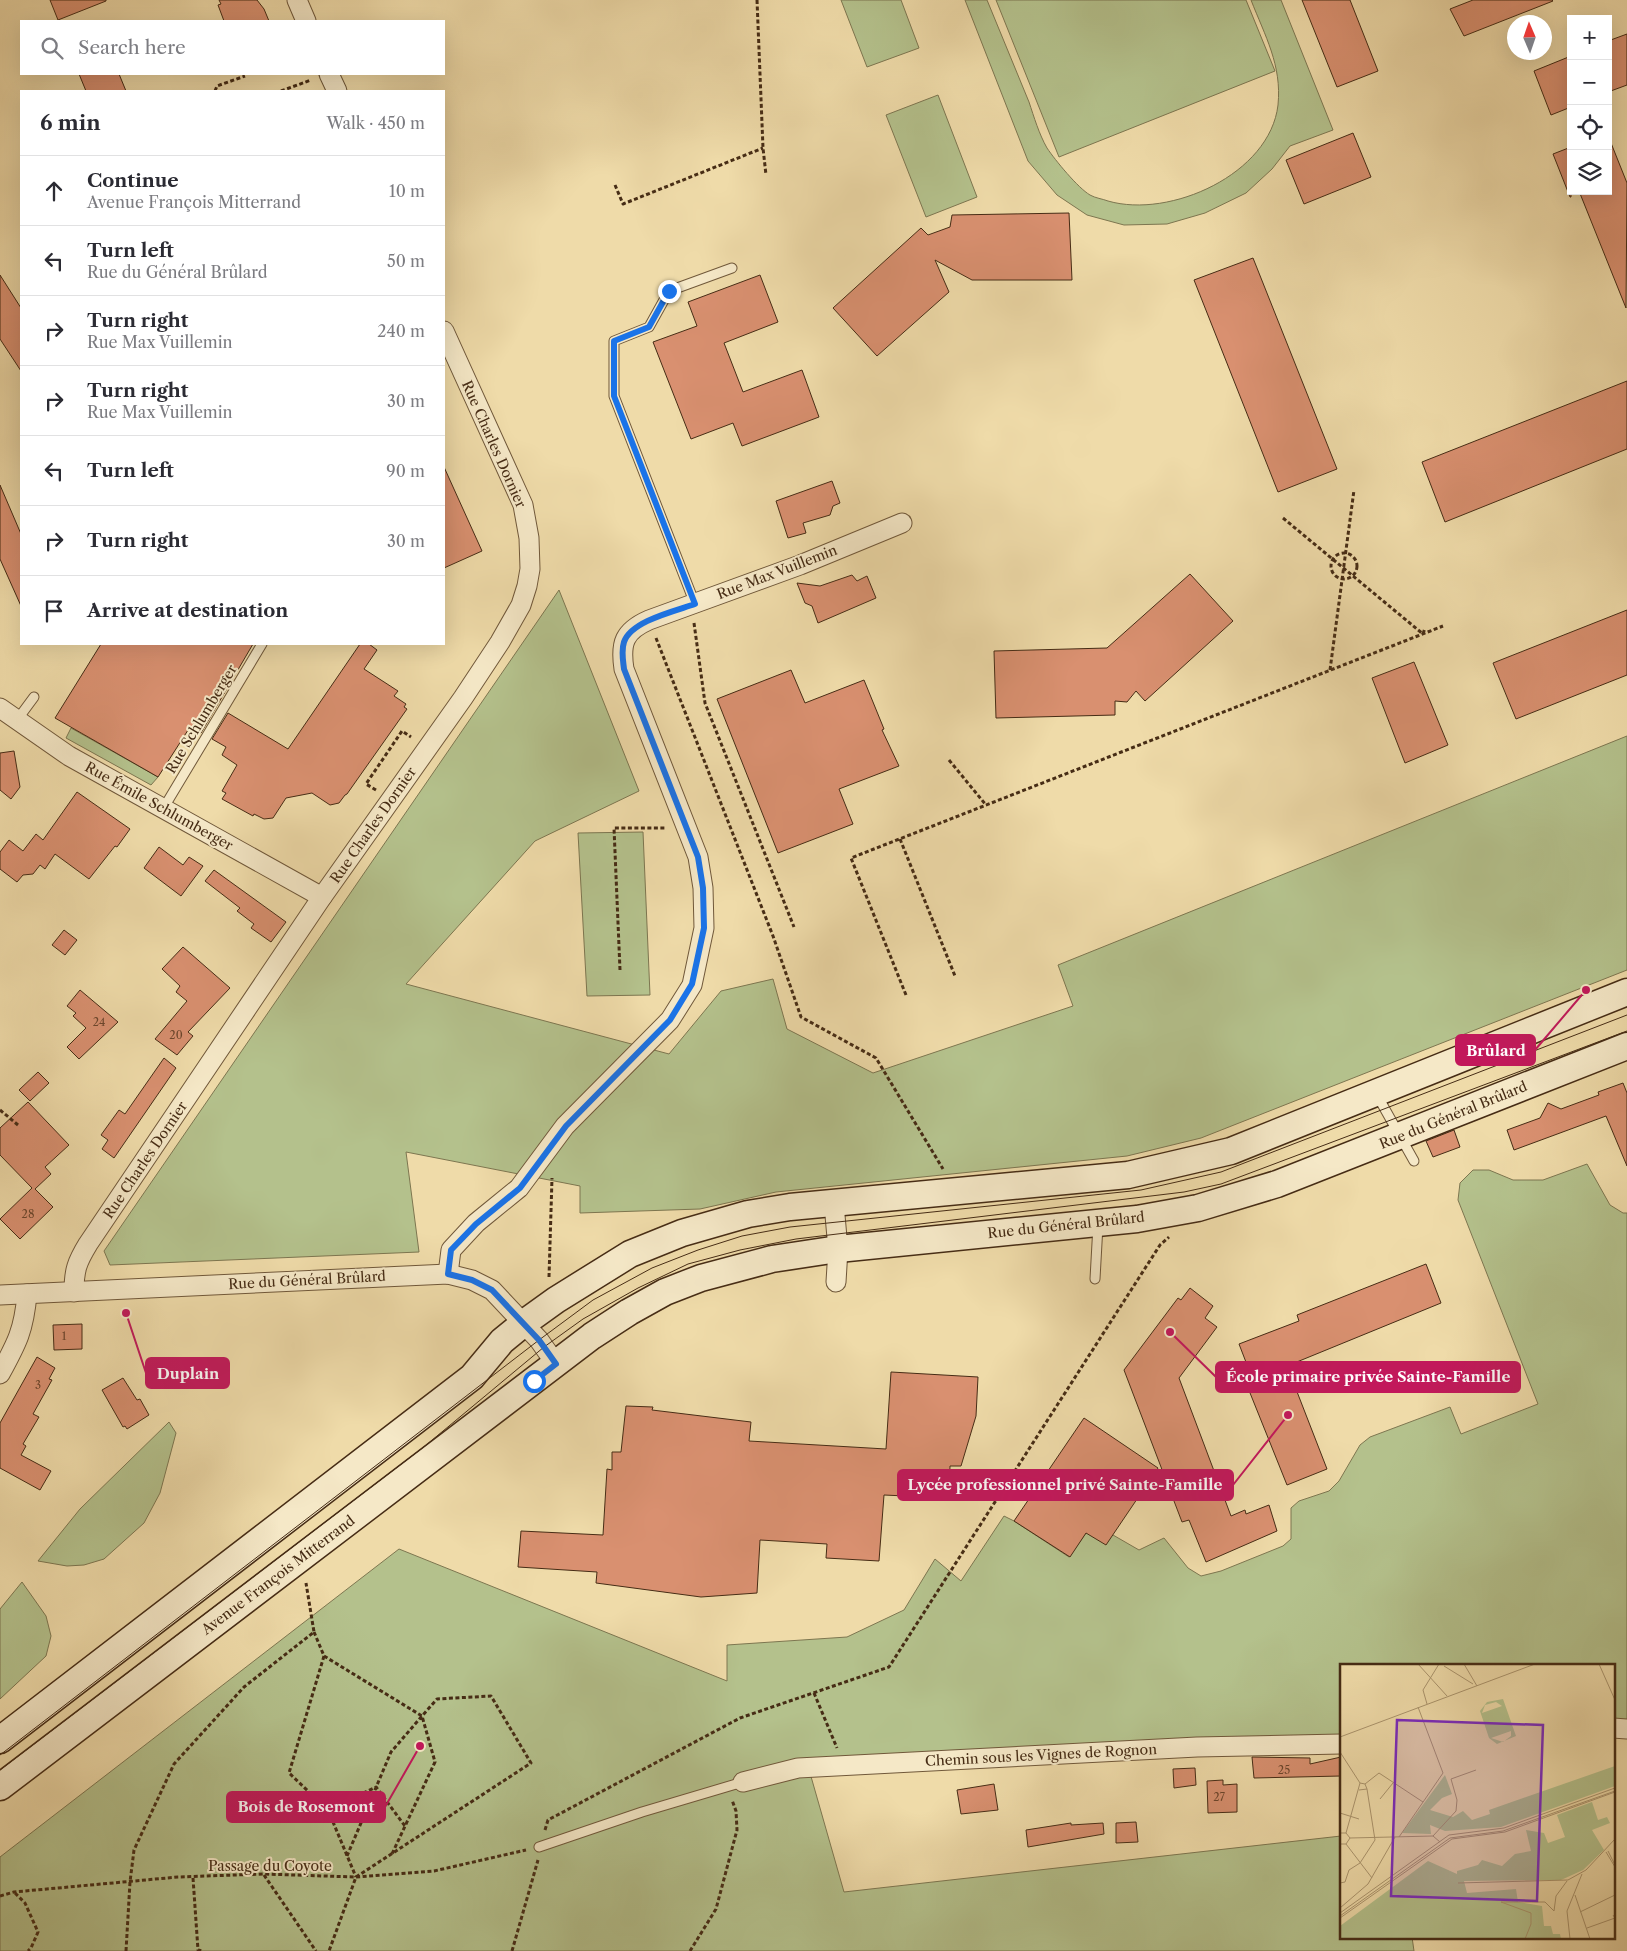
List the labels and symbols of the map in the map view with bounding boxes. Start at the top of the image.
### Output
north arrow [1507,15,1552,60]
route end [658,280,681,303]
street label: Rue Charles Dornier [458,377,530,511]
street label: Rue Max Vuillemin [714,541,840,603]
street label: Rue Schlumberger [161,661,241,777]
street label: Rue Émile Schlumberger [82,758,236,854]
street label: Rue Charles Dornier [326,763,420,887]
house number: 24 [93,1015,105,1029]
house number: 20 [169,1028,183,1042]
callout: Brûlard [1456,1035,1535,1065]
text: Brûlard [1466,1041,1526,1060]
street label: Rue du Général Brûlard [1376,1077,1530,1153]
street label: Rue Charles Dornier [99,1098,191,1222]
house number: 28 [22,1207,34,1221]
street label: Rue du Général Brûlard [987,1208,1146,1242]
street label: Rue du Général Brûlard [228,1267,387,1293]
house number: 1 [62,1329,67,1343]
callout: Duplain [146,1358,229,1388]
callout: École primaire privée Sainte-Famille [1216,1362,1520,1392]
text: Duplain [157,1364,220,1383]
text: École primaire privée Sainte-Famille [1226,1367,1510,1386]
route start [523,1370,546,1393]
house number: 3 [35,1378,41,1392]
callout: Lycée professionnel privé Sainte-Famille [898,1470,1233,1500]
text: Lycée professionnel privé Sainte-Famille [908,1475,1222,1494]
street label: Avenue François Mitterrand [197,1511,359,1639]
inset map [1340,1664,1614,1938]
street label: Chemin sous les Vignes de Rognon [925,1740,1158,1770]
house number: 25 [1278,1763,1290,1777]
house number: 27 [1213,1790,1225,1804]
callout: Bois de Rosemont [227,1792,385,1822]
text: Bois de Rosemont [237,1797,375,1816]
street label: Passage du Coyote [208,1857,332,1875]

